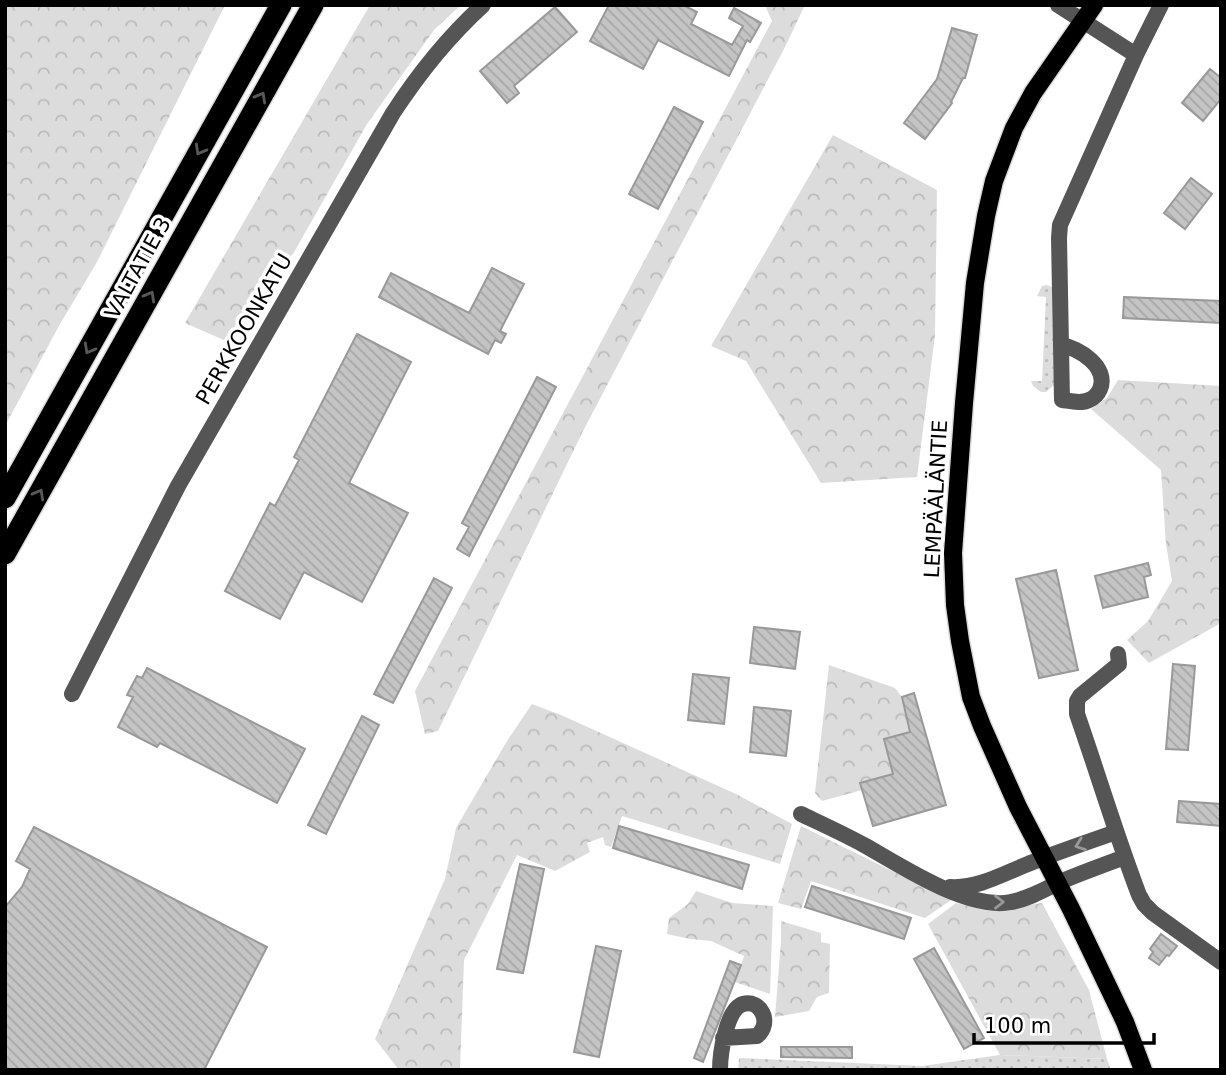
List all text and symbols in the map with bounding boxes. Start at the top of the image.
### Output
one-way arrow [253,92,266,105]
one-way arrow [195,143,208,156]
street label: VALTATIE 3 [100,213,176,323]
street label: PERKKOONKATU [191,249,297,409]
one-way arrow [142,291,155,303]
one-way arrow [84,342,97,354]
street label: LEMPÄÄLÄNTIE [919,419,952,579]
one-way arrow [31,489,44,502]
one-way arrow [1074,837,1086,851]
one-way arrow [994,894,1005,910]
scale bar [974,1002,1154,1046]
text: 100 m [984,1014,1051,1038]

